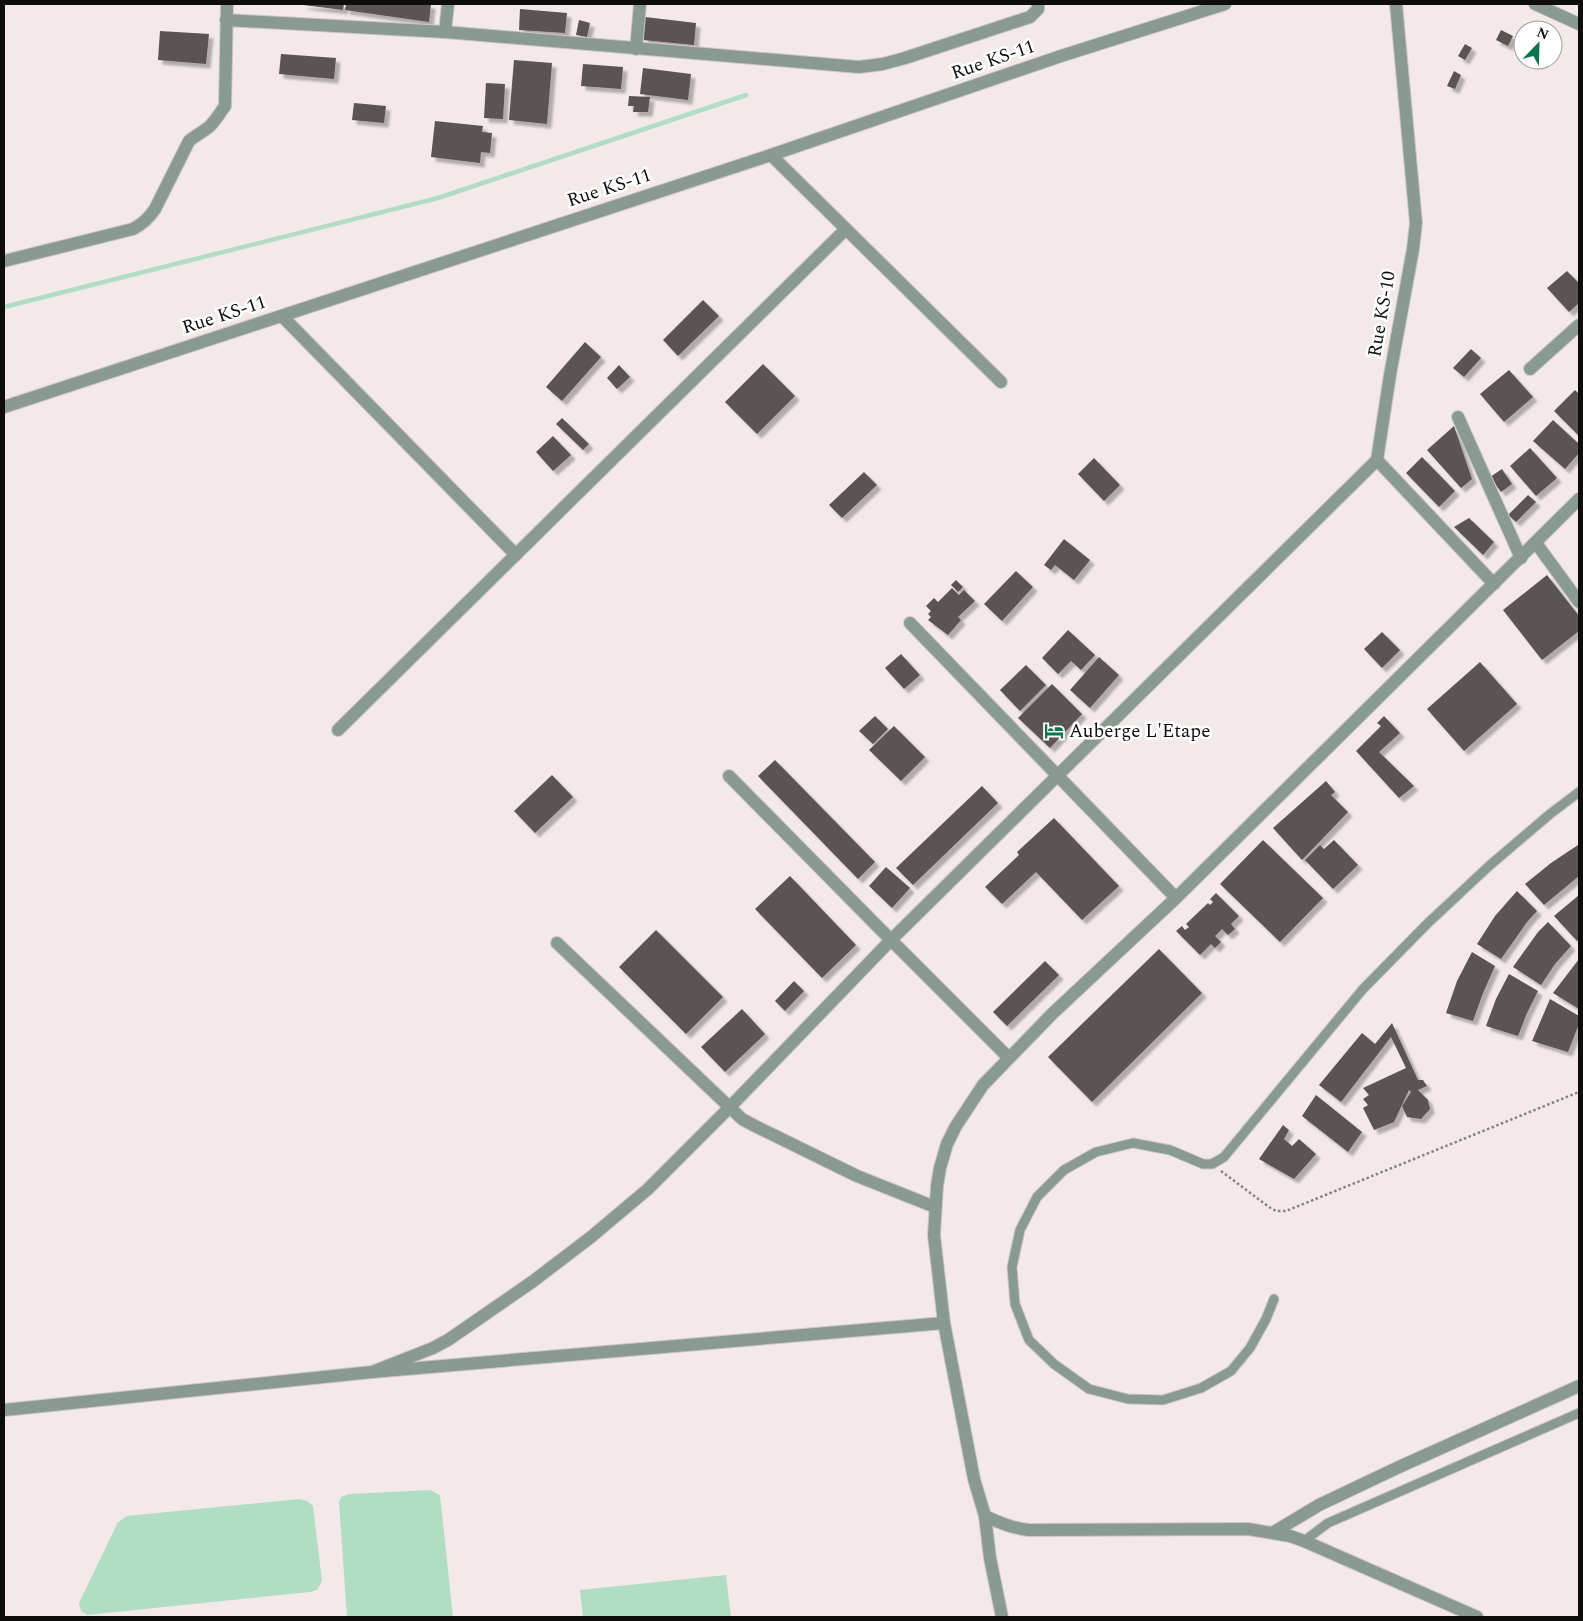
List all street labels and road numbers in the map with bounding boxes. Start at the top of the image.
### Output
street label: Rue KS-11 [947,32,1039,88]
street label: Rue KS-11 [563,161,655,215]
street label: Rue KS-10 [1360,269,1404,359]
street label: Rue KS-11 [178,288,270,342]

